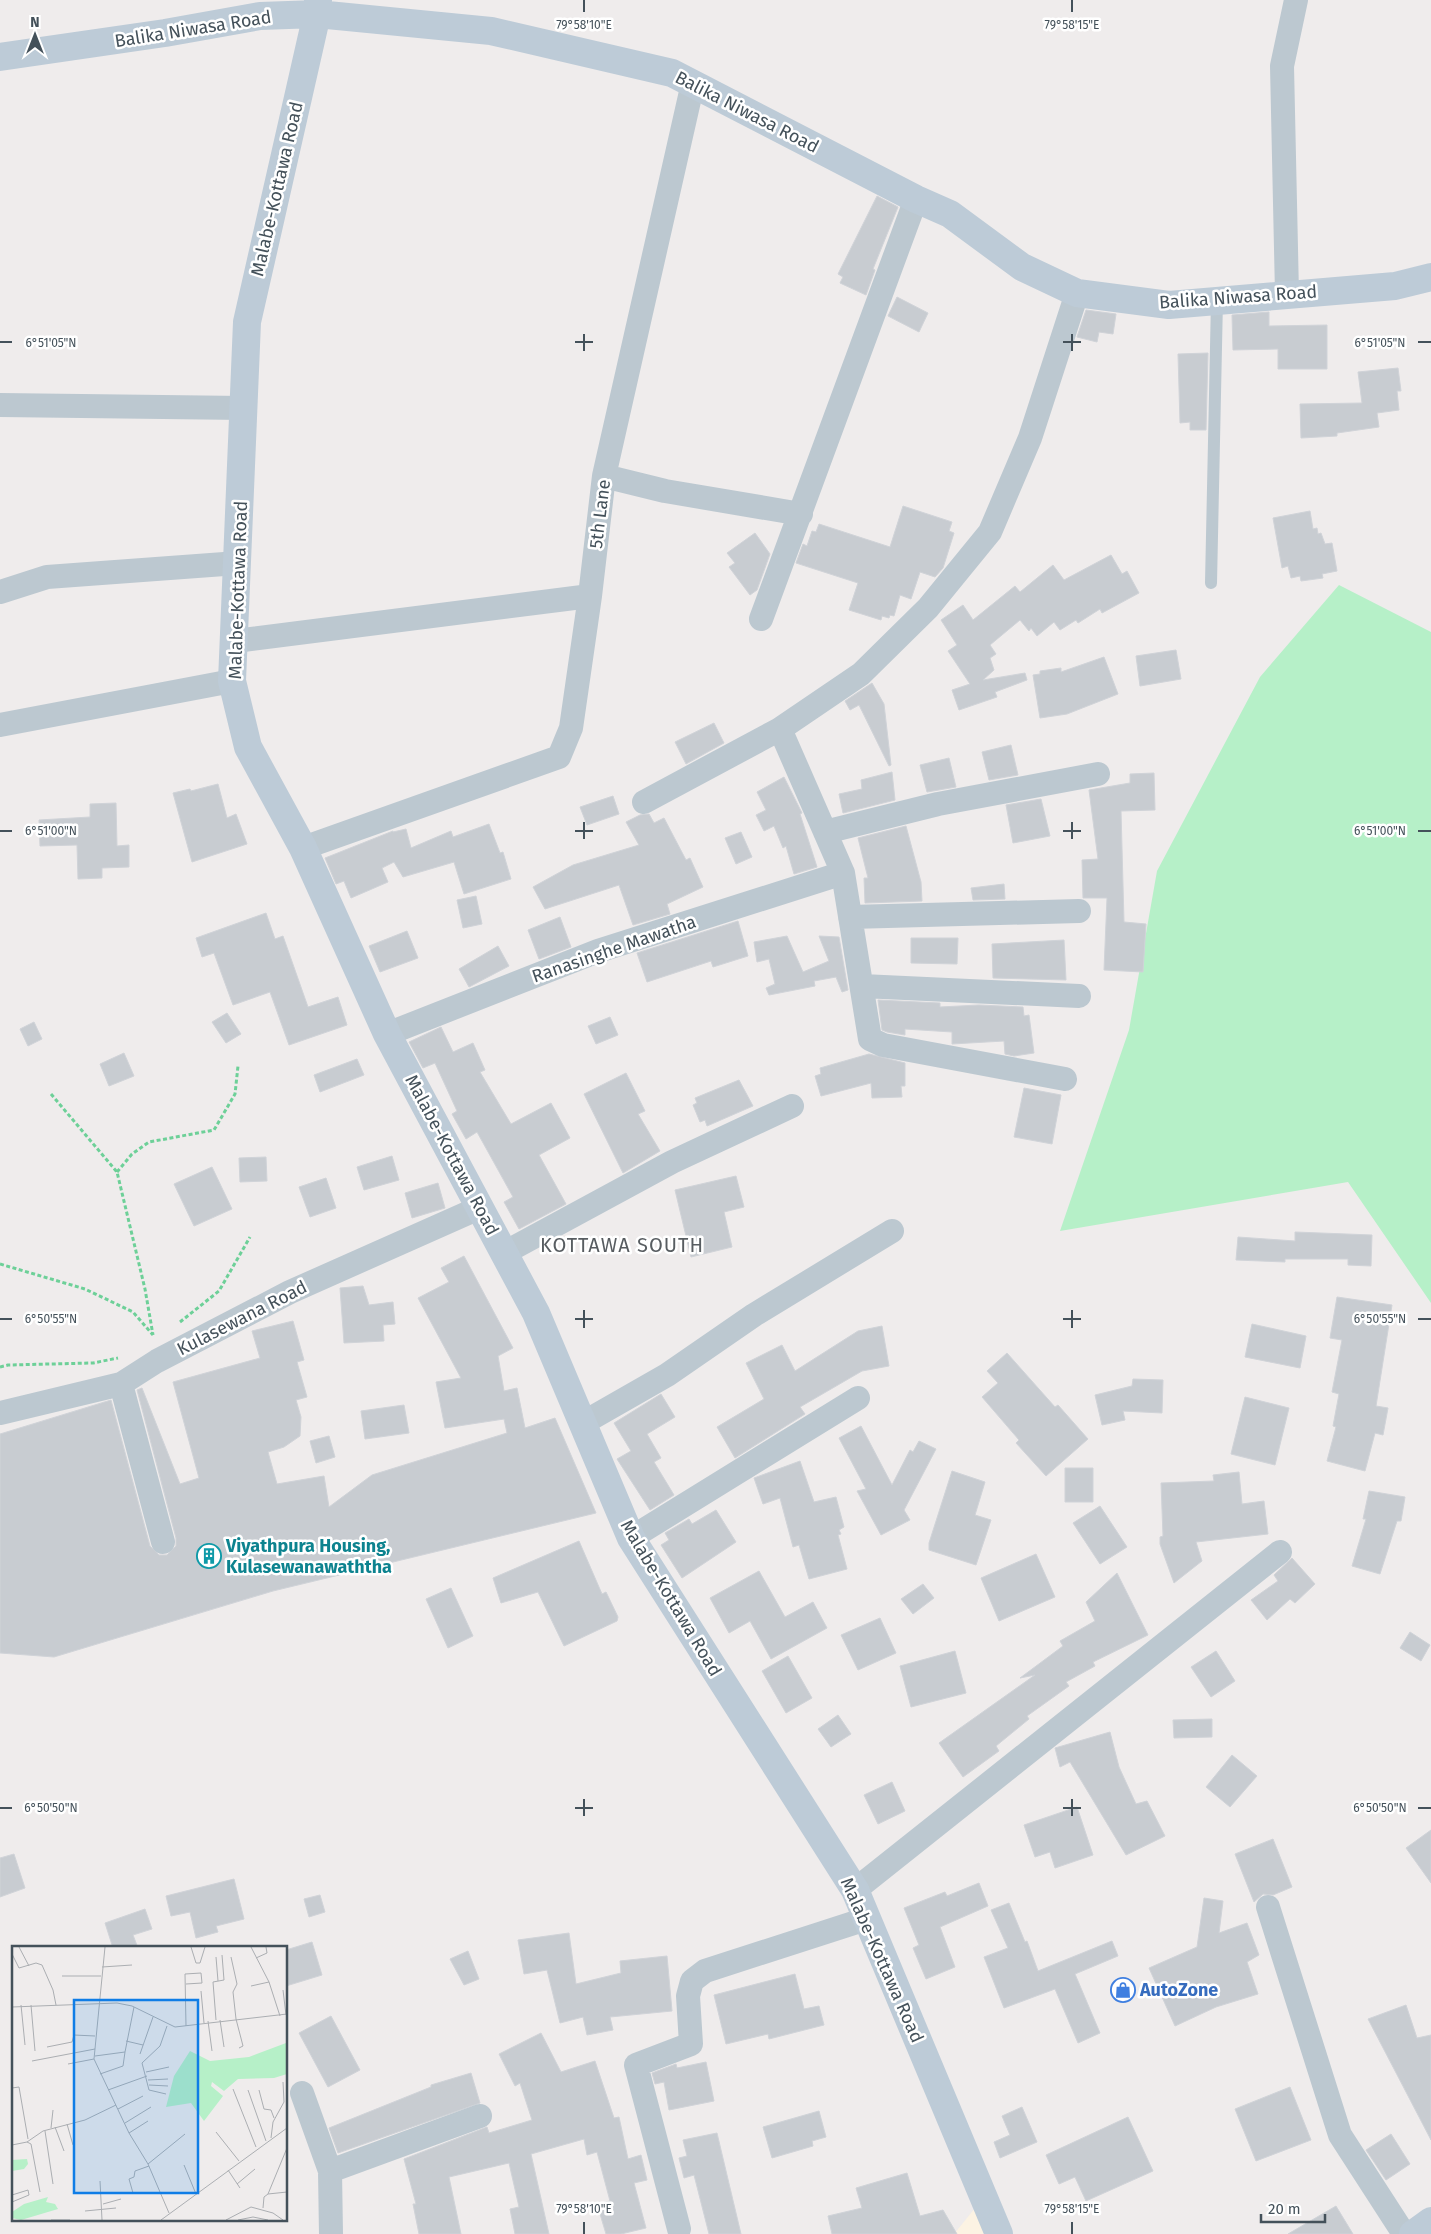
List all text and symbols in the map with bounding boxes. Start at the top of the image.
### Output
street label: Balika Niwasa Road [113,6,273,52]
north arrow [10,10,60,60]
text: N [30,14,40,31]
text: 79°58'10"E [556,18,612,32]
text: 79°58'15"E [1045,18,1099,32]
street label: Balika Niwasa Road [671,66,823,158]
street label: Malabe-Kottawa Road [246,100,308,278]
street label: Balika Niwasa Road [1158,281,1318,313]
text: 6°51'05"N [26,336,77,350]
text: 6°51'05"N [1355,336,1406,350]
street label: 5th Lane [585,478,615,550]
street label: Malabe-Kottawa Road [224,500,252,680]
text: 6°51'00"N [25,824,77,838]
text: 6°51'00"N [1354,824,1406,838]
street label: Ranasinghe Mawatha [529,911,699,987]
street label: Malabe-Kottawa Road [400,1071,504,1239]
district label: KOTTAWA SOUTH [540,1233,704,1257]
street label: Kulasewana Road [173,1276,311,1360]
text: 6°50'55"N [25,1312,77,1326]
text: 6°50'55"N [1354,1312,1406,1326]
street label: Malabe-Kottawa Road [616,1516,726,1680]
place label: Viyathpura Housing, Kulasewanawaththa [225,1535,392,1578]
building icon: Viyathpura Housing, Kulasewanawaththa [196,1543,222,1569]
text: 6°50'50"N [24,1801,78,1815]
text: 6°50'50"N [1353,1801,1407,1815]
street label: Malabe-Kottawa Road [836,1874,928,2046]
inset map [12,1946,288,2222]
shop icon: AutoZone [1110,1977,1136,2003]
place label: AutoZone [1139,1979,1218,2001]
scale bar [1261,2192,1325,2224]
text: 20 m [1268,2200,1301,2218]
text: 79°58'10"E [556,2202,612,2216]
text: 79°58'15"E [1045,2202,1099,2216]

